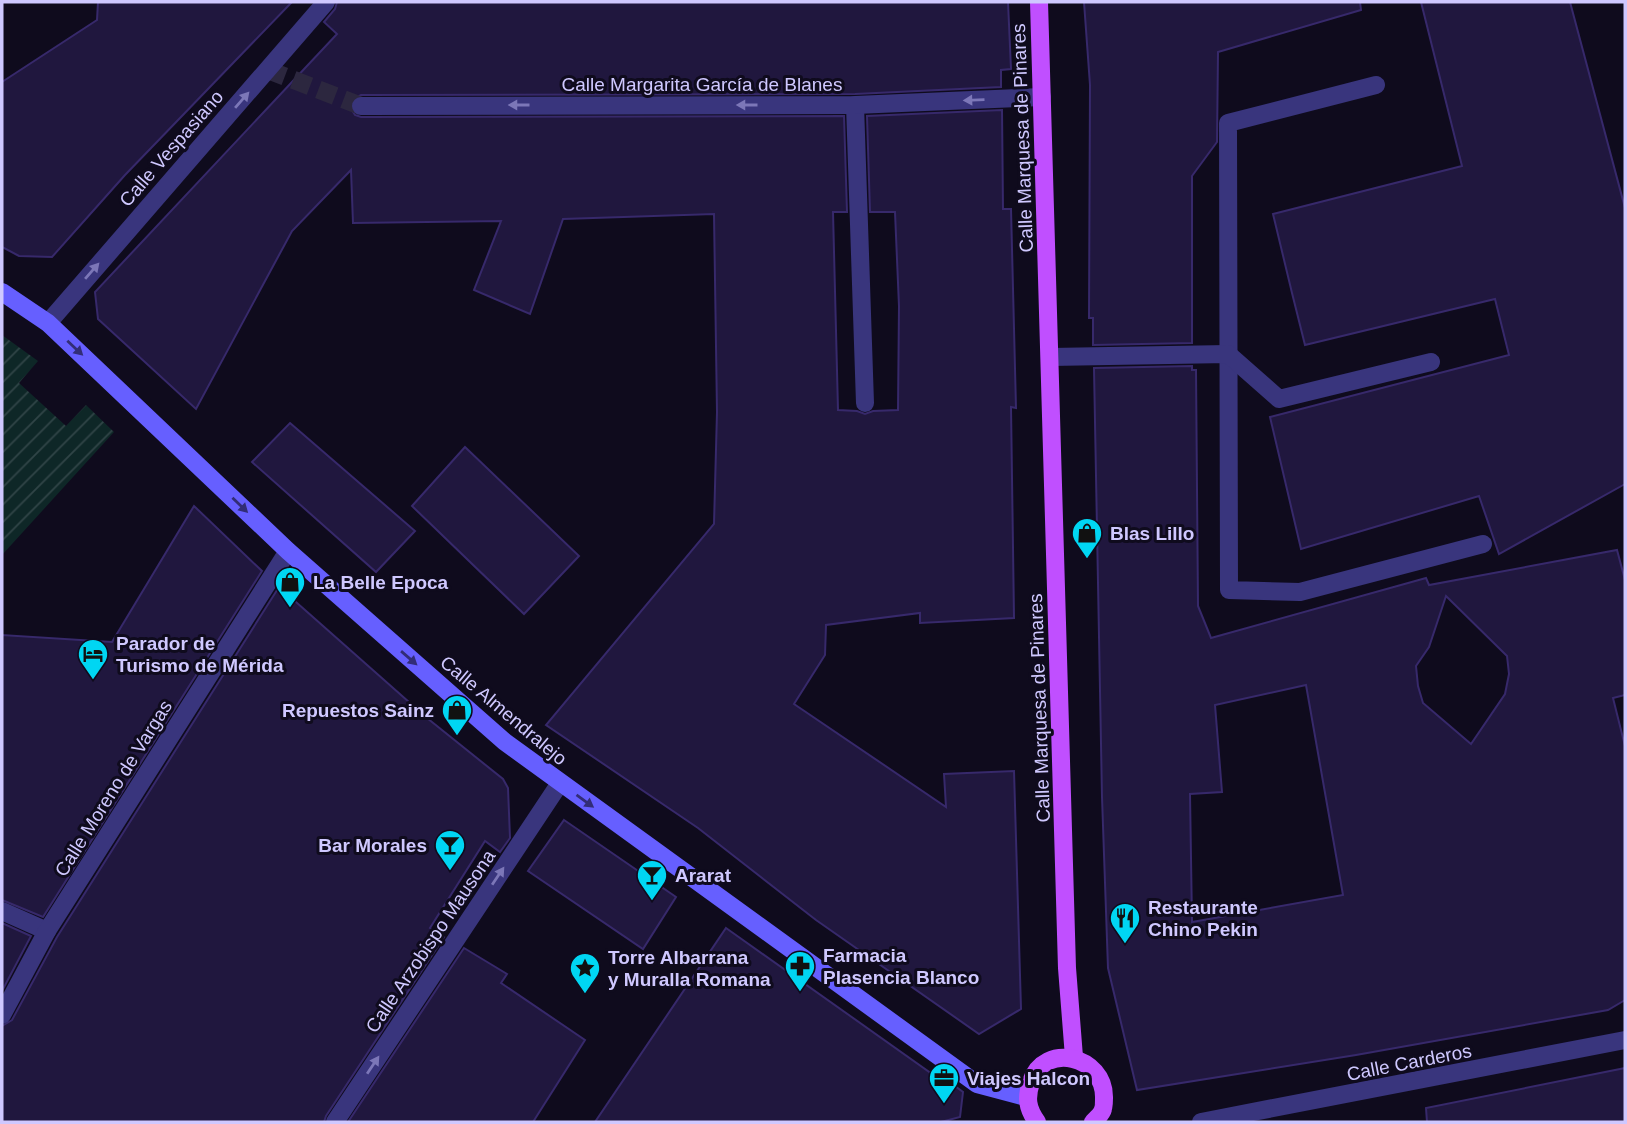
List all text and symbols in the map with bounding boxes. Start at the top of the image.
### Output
street label: Calle Marquesa de Pinares [1008,23,1037,253]
street label: Calle Margarita García de Blanes [562,74,842,95]
street label: Calle Vespasiano [115,86,227,211]
one-way arrow [234,91,249,108]
one-way arrow [963,94,985,105]
one-way arrow [508,99,530,111]
one-way arrow [735,99,757,111]
one-way arrow [84,262,99,279]
one-way arrow [66,340,83,356]
one-way arrow [231,497,248,513]
shop icon: Blas Lillo [1070,516,1104,560]
place label: Blas Lillo [1110,523,1194,544]
shop icon: La Belle Epoca [273,565,307,609]
place label: La Belle Epoca [313,572,449,593]
street label: Calle Marquesa de Pinares [1025,593,1054,823]
place label: Parador de Turismo de Mérida [116,633,284,676]
hotel icon: Parador de Turismo de Mérida [76,637,110,681]
one-way arrow [400,649,417,665]
street label: Calle Almendralejo [436,651,571,769]
shop icon: Repuestos Sainz [440,693,474,737]
street label: Calle Moreno de Vargas [51,696,176,880]
place label: Repuestos Sainz [282,700,434,721]
one-way arrow [576,794,594,808]
bar icon: Bar Morales [433,828,467,872]
place label: Bar Morales [318,835,427,856]
street label: Calle Arzobispo Mausona [361,846,500,1036]
bar icon: Ararat [635,858,669,902]
place label: Ararat [675,865,732,886]
one-way arrow [492,866,505,886]
place label: Restaurante Chino Pekin [1148,897,1258,940]
restaurant icon: Restaurante Chino Pekin [1108,901,1142,945]
place label: Farmacia Plasencia Blanco [823,945,979,988]
place label: Torre Albarrana y Muralla Romana [608,947,771,990]
pharmacy icon: Farmacia Plasencia Blanco [783,949,817,993]
place icon: Torre Albarrana y Muralla Romana [568,951,602,995]
street label: Calle Carderos [1345,1040,1473,1085]
one-way arrow [366,1056,379,1075]
office icon: Viajes Halcon [927,1061,961,1105]
place label: Viajes Halcon [967,1068,1090,1089]

